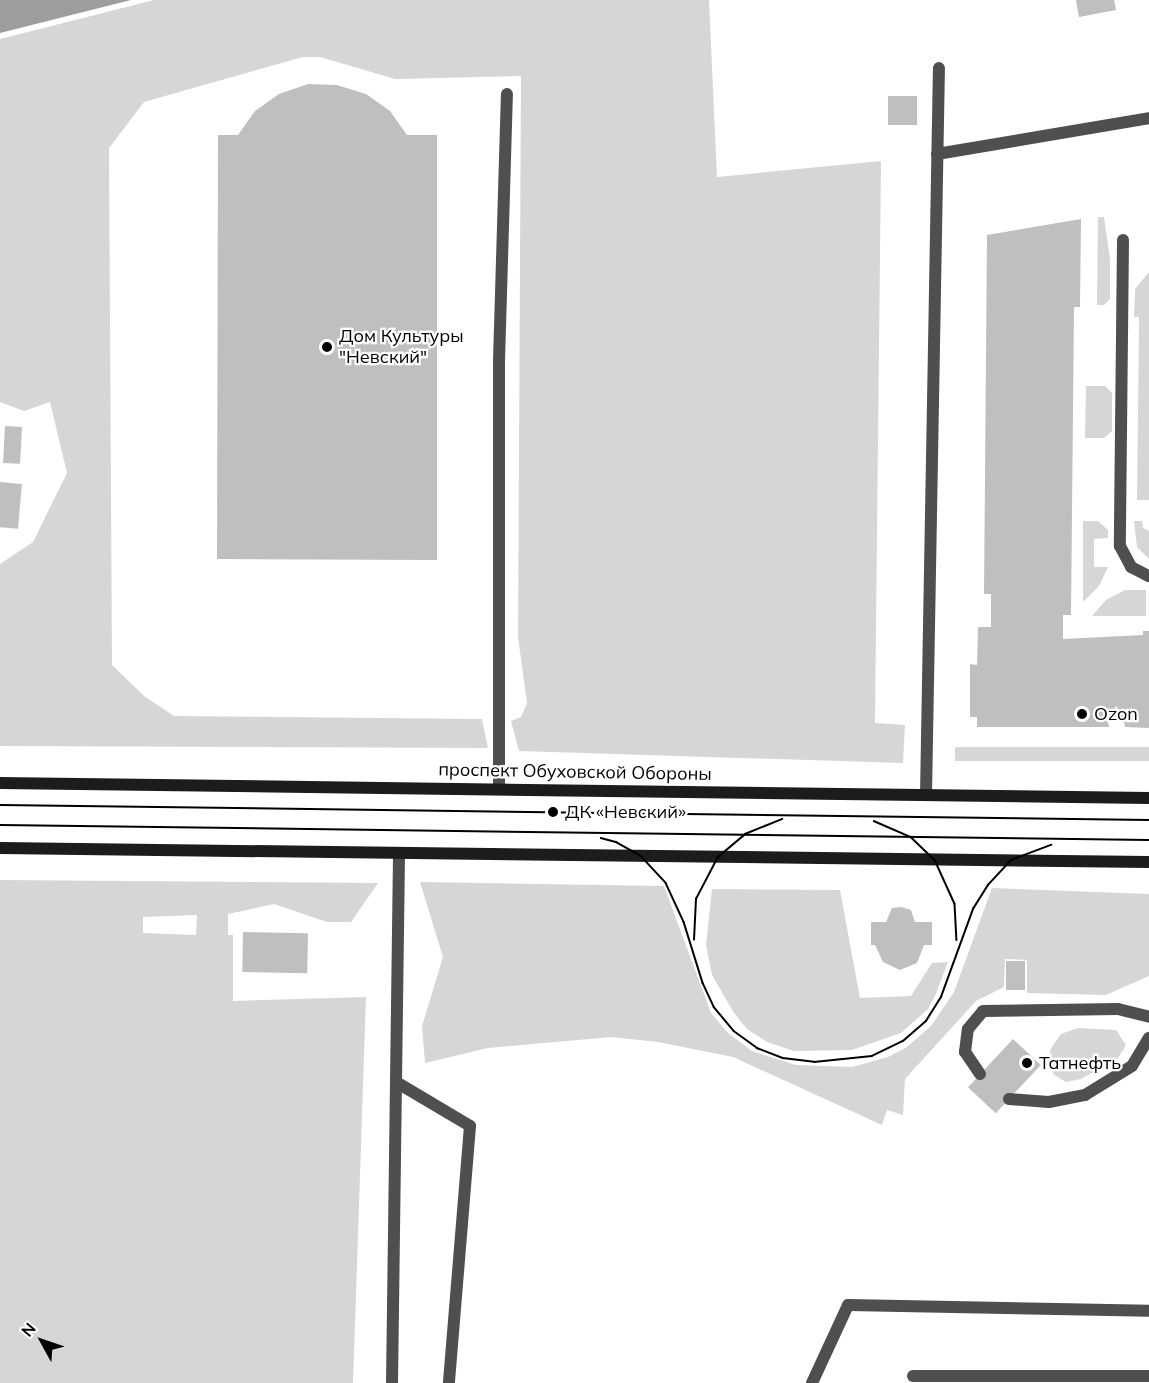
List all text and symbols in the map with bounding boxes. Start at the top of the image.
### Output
place label: Дом Культуры "Невский" [339,326,464,368]
marker: Дом Культуры "Невский" [320,340,334,354]
place label: Ozon [1094,703,1138,725]
marker: Ozon [1075,707,1089,721]
street label: проспект Обуховской Обороны [438,759,712,785]
place label: ДК «Невский» [565,801,686,823]
marker: ДК «Невский» [546,805,560,819]
place label: Татнефть [1039,1052,1121,1074]
marker: Татнефть [1020,1056,1034,1070]
north arrow [12,1311,72,1371]
text: N [17,1318,40,1340]

